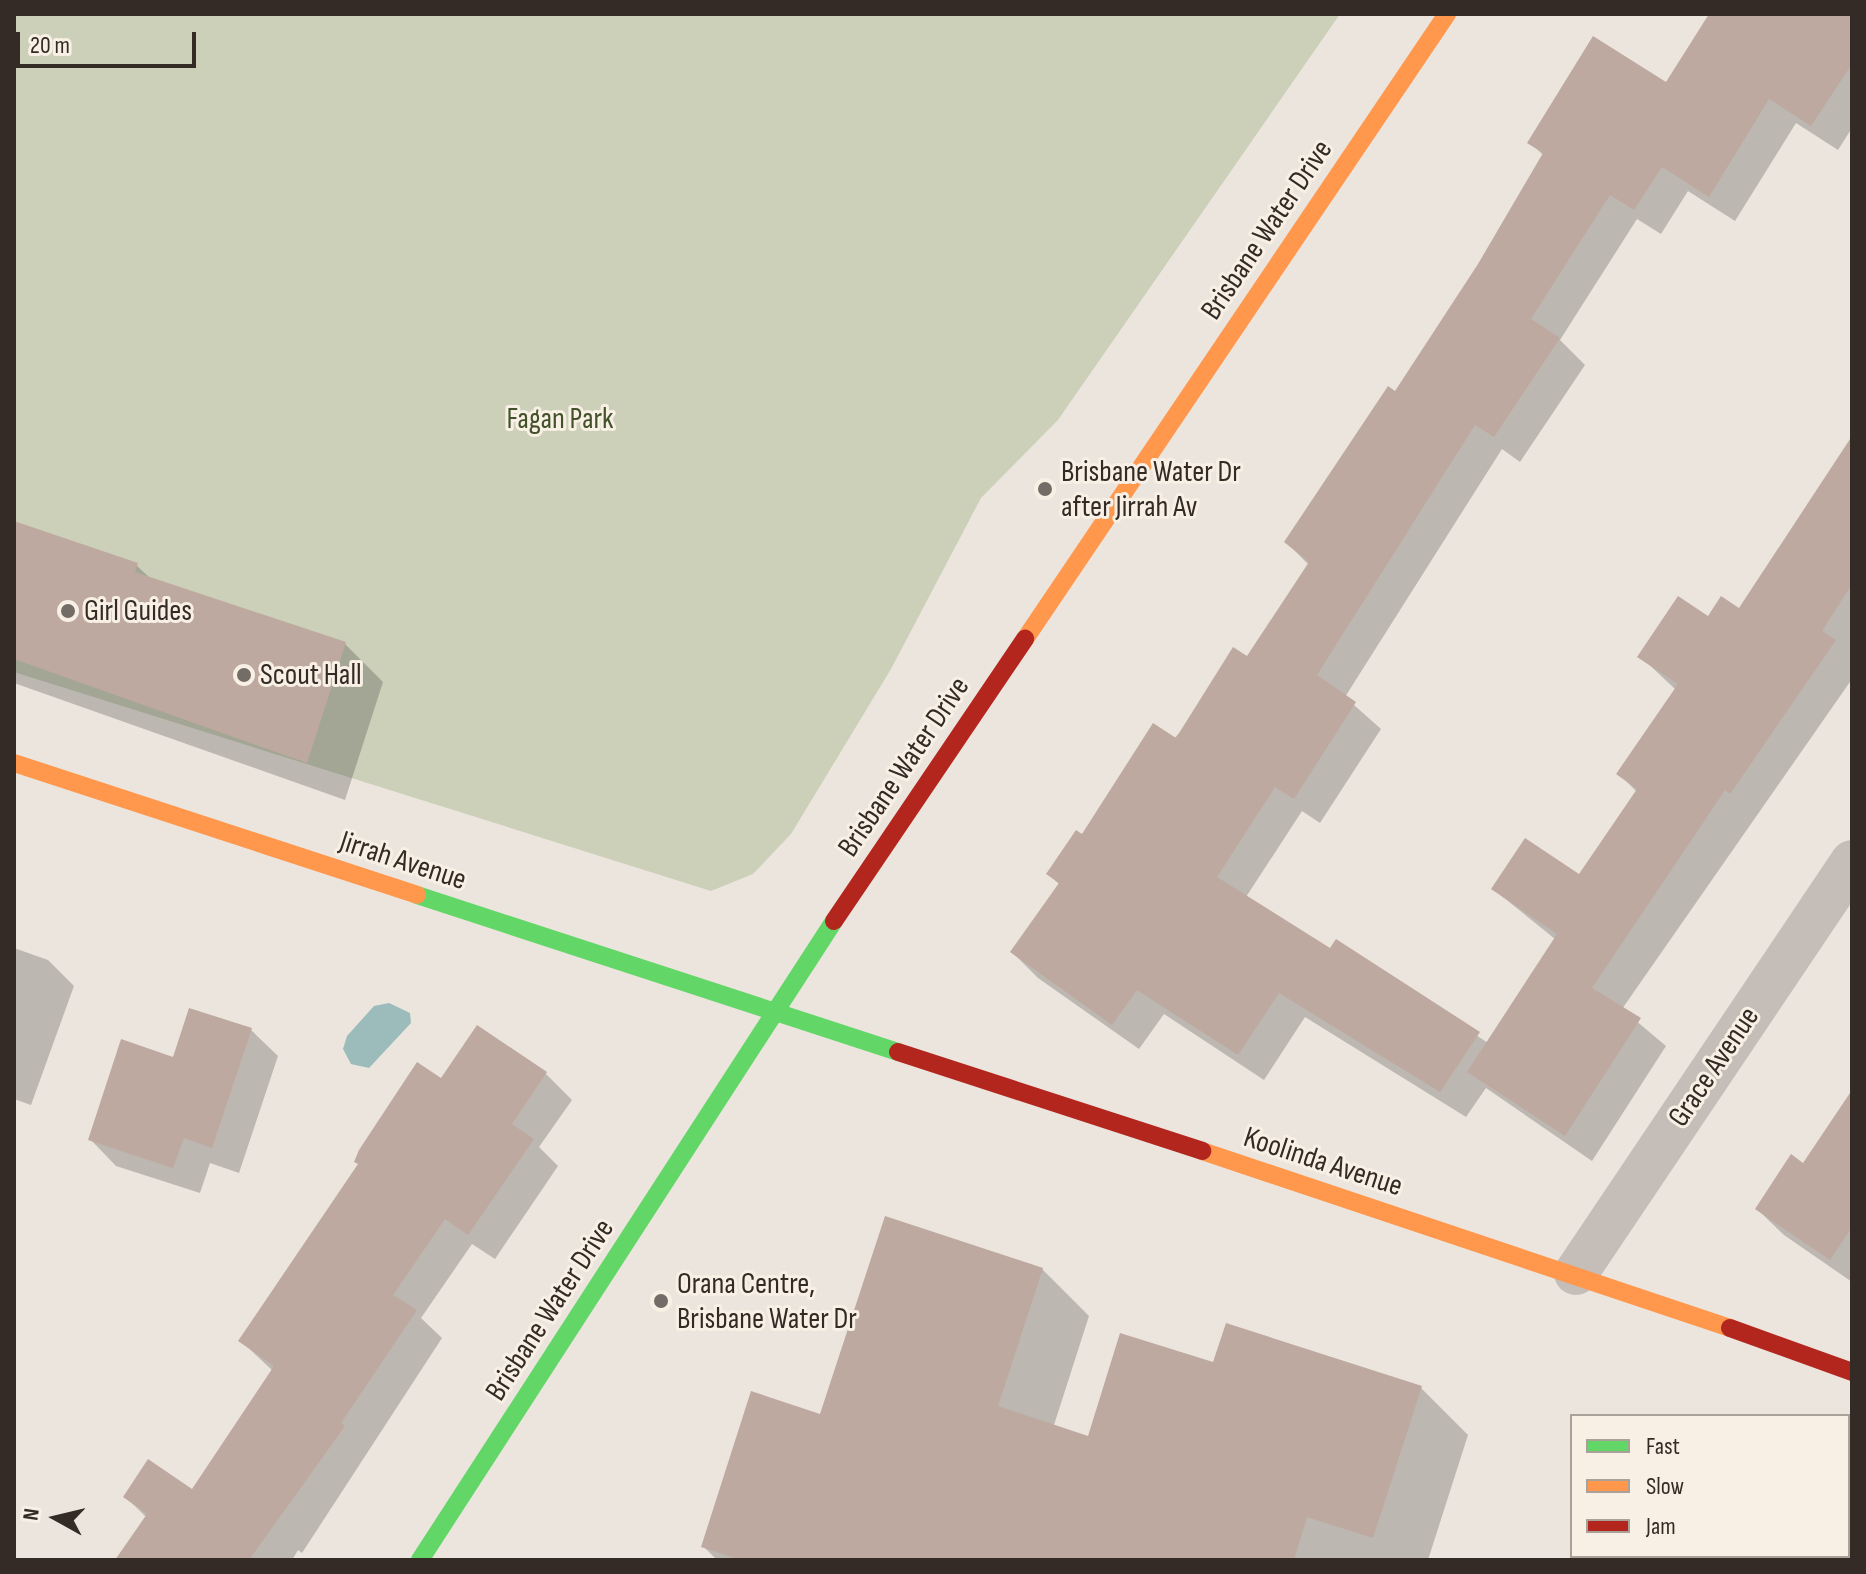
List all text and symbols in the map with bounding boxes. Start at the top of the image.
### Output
scale bar [20,16,200,66]
text: 20 m [30,31,70,60]
street label: Brisbane Water Drive [1194,133,1340,327]
park label: Fagan Park [506,401,614,437]
place label: Brisbane Water Dr after Jirrah Av [1061,454,1241,524]
marker: Brisbane Water Dr after Jirrah Av [1036,480,1054,498]
place label: Girl Guides [84,593,192,629]
marker: Girl Guides [59,602,77,620]
place label: Scout Hall [260,657,362,693]
marker: Scout Hall [235,666,253,684]
street label: Brisbane Water Drive [831,670,977,864]
street label: Jirrah Avenue [335,824,471,898]
street label: Grace Avenue [1661,1000,1767,1134]
street label: Koolinda Avenue [1239,1119,1407,1205]
street label: Brisbane Water Drive [478,1213,622,1407]
place label: Orana Centre, Brisbane Water Dr [677,1266,857,1336]
marker: Orana Centre, Brisbane Water Dr [652,1292,670,1310]
legend [1570,1414,1850,1558]
text: Fast [1646,1432,1680,1461]
text: Slow [1646,1472,1684,1501]
north arrow [16,1478,96,1558]
text: N [18,1507,46,1522]
text: Jam [1646,1512,1676,1541]

